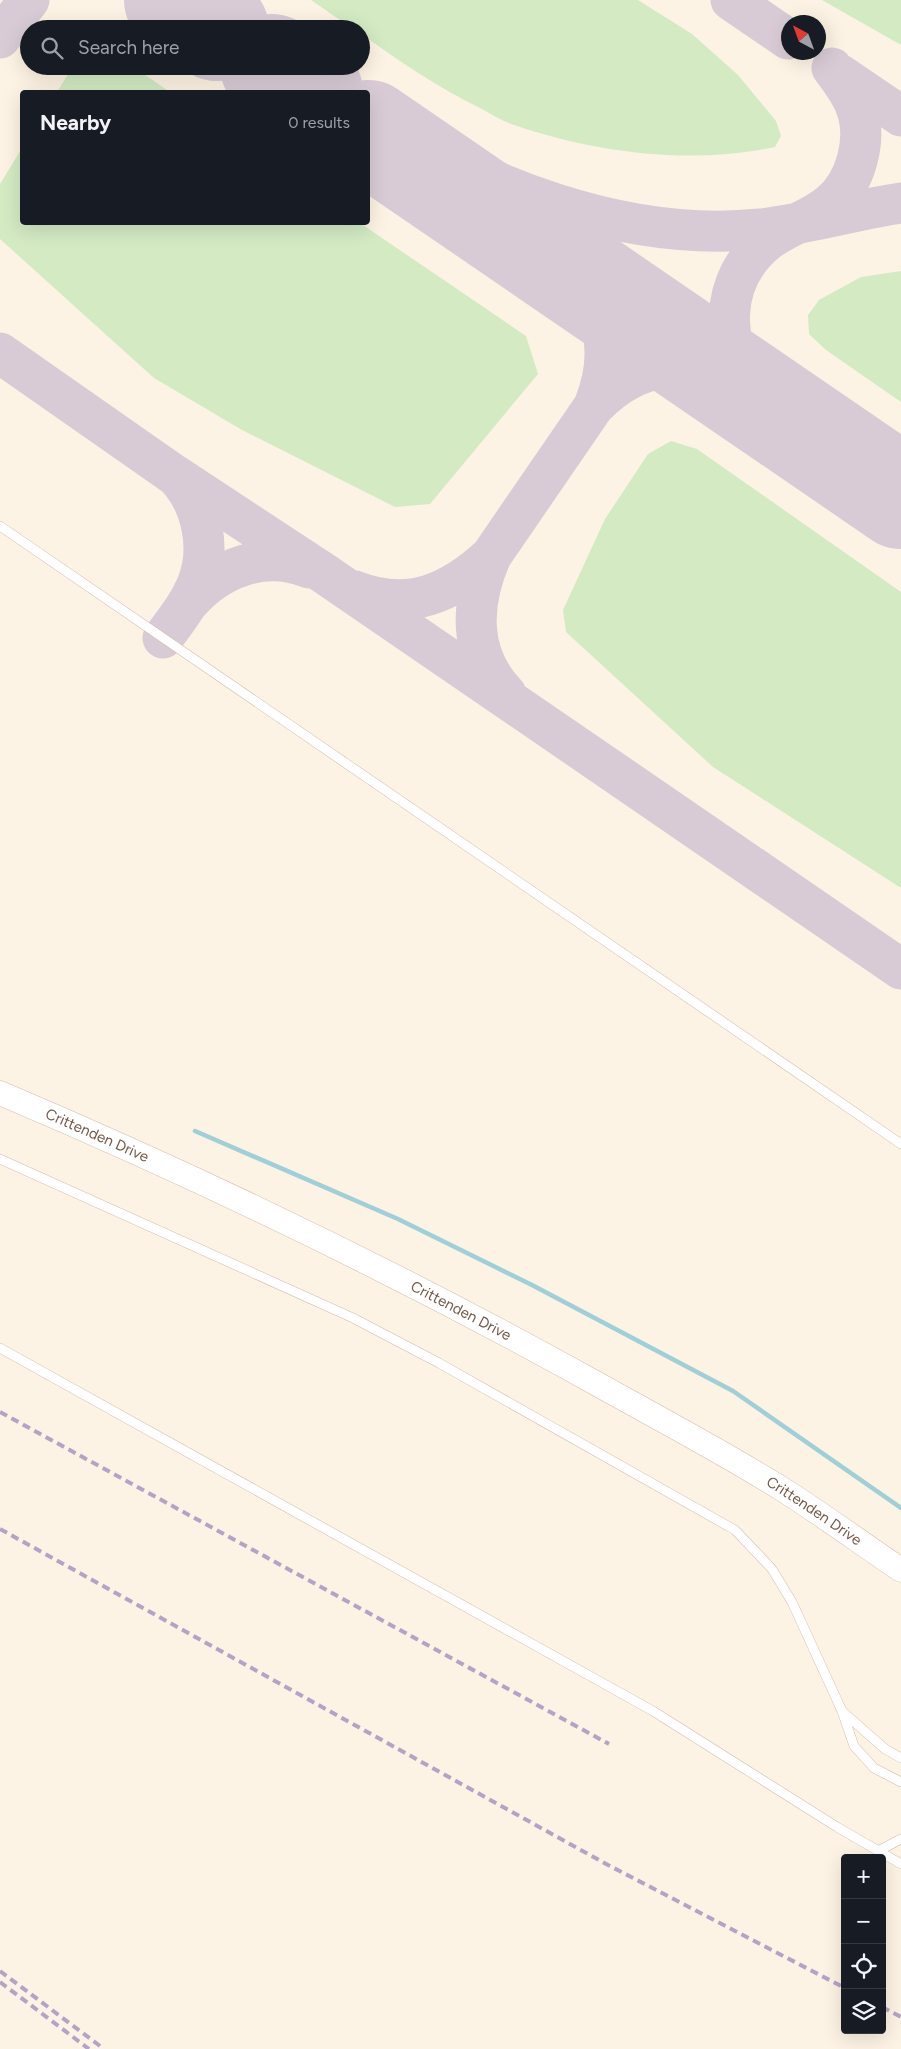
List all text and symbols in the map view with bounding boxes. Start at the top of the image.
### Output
north arrow [781,15,826,60]
search box [20,20,370,75]
icon: search [38,34,66,62]
text: Search here [78,36,180,59]
text: Nearby [40,110,111,135]
text: 0 results [288,113,350,132]
street label: Crittenden Drive [43,1105,152,1166]
street label: Crittenden Drive [408,1277,514,1344]
street label: Crittenden Drive [763,1473,865,1549]
map controls [841,1854,886,2034]
button: + [841,1854,886,1899]
button: − [841,1899,886,1944]
button: locate [841,1944,886,1989]
button: layers [841,1989,886,2034]

